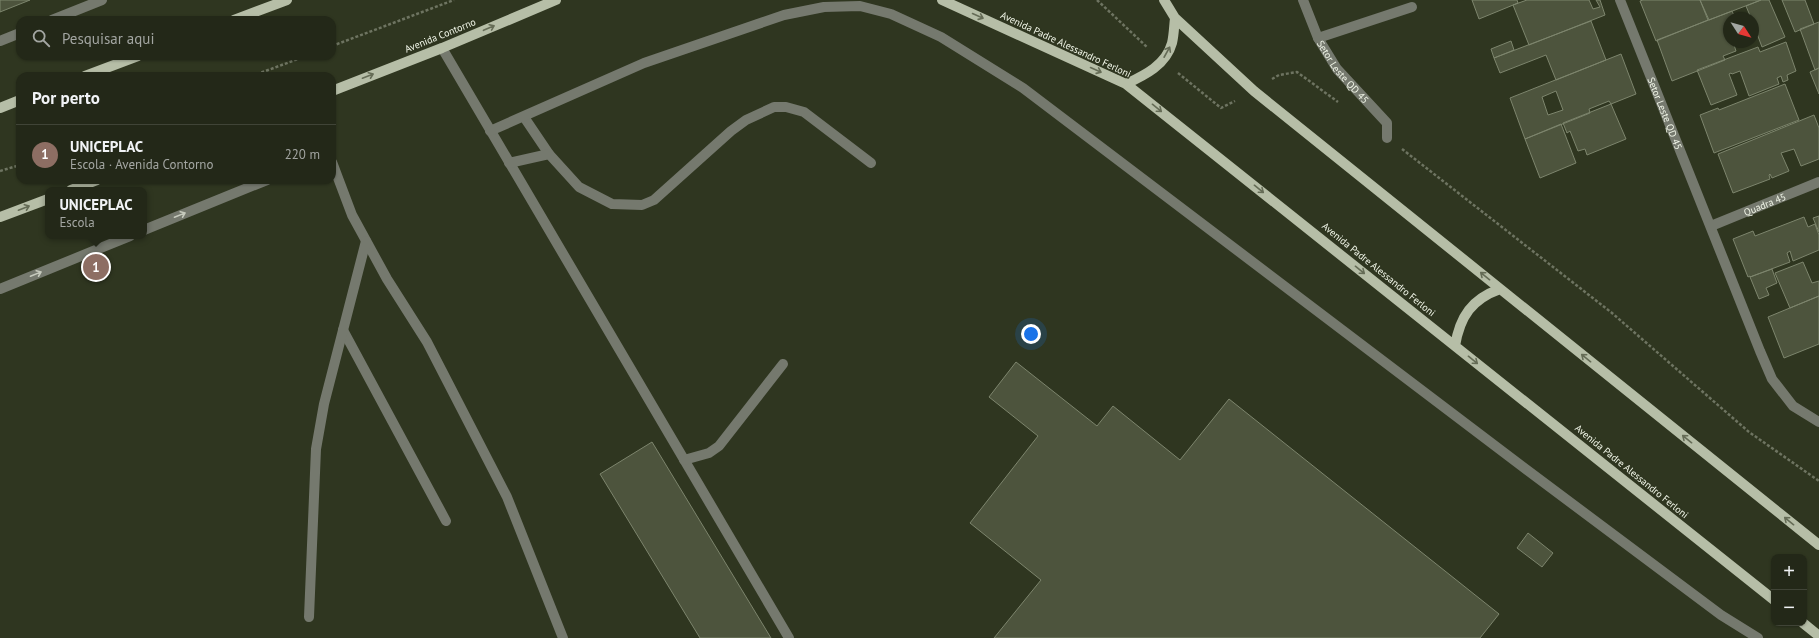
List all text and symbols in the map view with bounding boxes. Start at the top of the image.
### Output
street label: Avenida Padre Alessandro Ferloni [998,8,1133,80]
north arrow [1723,12,1759,48]
one-way arrow [971,13,983,20]
street label: Avenida Contorno [403,15,478,56]
search box [16,16,336,60]
one-way arrow [483,24,495,31]
icon: search [30,27,52,49]
text: Pesquisar aqui [62,29,154,48]
street label: Setor Leste QD 45 [1314,38,1372,106]
one-way arrow [1164,46,1171,58]
one-way arrow [1090,67,1102,74]
one-way arrow [362,72,374,80]
street label: Setor Leste QD 45 [1644,75,1685,152]
text: Por perto [32,87,100,109]
one-way arrow [1151,104,1162,112]
text: UNICEPLAC [70,137,143,156]
text: 1 [41,146,49,163]
text: 220 m [285,146,320,163]
text: Escola · Avenida Contorno [70,156,213,173]
one-way arrow [1253,185,1264,193]
popup [45,187,147,239]
street label: Quadra 45 [1742,190,1788,219]
text: UNICEPLAC [59,195,133,214]
one-way arrow [18,203,30,211]
one-way arrow [174,211,186,219]
text: Escola [59,214,95,231]
street label: Avenida Padre Alessandro Ferloni [1319,220,1438,319]
pin: 1 [83,252,109,282]
one-way arrow [1355,266,1366,274]
one-way arrow [30,270,42,278]
one-way arrow [1479,272,1490,281]
your location [1021,324,1041,344]
one-way arrow [1581,353,1591,362]
one-way arrow [1467,355,1478,364]
street label: Avenida Padre Alessandro Ferloni [1572,422,1691,521]
one-way arrow [1682,435,1693,444]
one-way arrow [1783,516,1794,525]
map controls [1771,554,1807,626]
button: + [1771,554,1807,590]
button: − [1771,590,1807,626]

